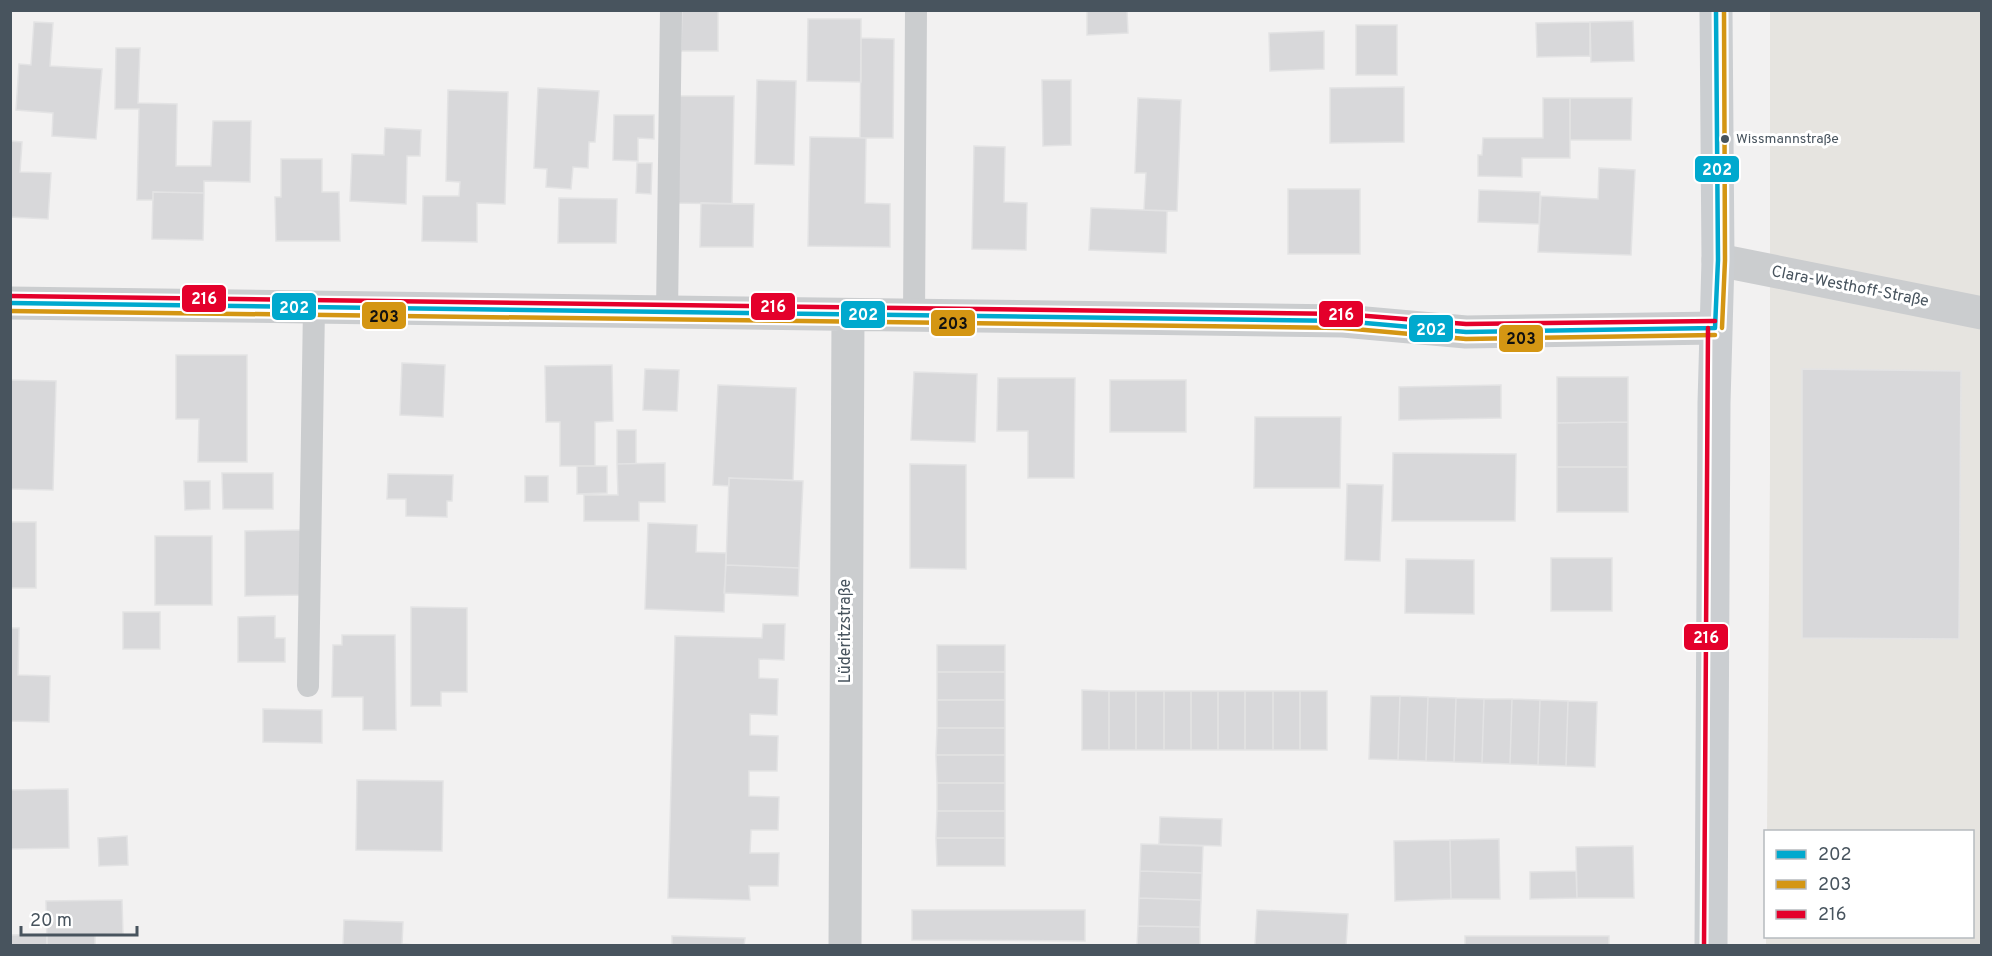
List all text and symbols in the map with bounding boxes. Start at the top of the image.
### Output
place label: Wissmannstraße [1736,131,1839,148]
marker: Wissmannstraße [1719,133,1731,145]
line badge: 202 [1694,155,1740,183]
text: 202 [1702,161,1732,181]
street label: Clara-Westhoff-Straße [1770,262,1930,312]
line badge: 216 [181,284,227,313]
text: 216 [191,290,217,310]
line badge: 202 [271,292,317,321]
line badge: 216 [750,292,796,321]
text: 216 [760,298,786,318]
text: 202 [279,299,309,319]
line badge: 202 [840,300,886,329]
line badge: 216 [1318,300,1364,328]
line badge: 203 [361,301,407,330]
text: 202 [848,306,878,326]
text: 216 [1328,306,1354,326]
text: 203 [369,308,399,328]
line badge: 203 [930,309,976,337]
line badge: 202 [1408,314,1454,343]
text: 203 [938,315,968,335]
text: 202 [1416,321,1446,341]
line badge: 203 [1498,324,1544,353]
text: 203 [1506,330,1536,350]
street label: Lüderitzstraße [836,579,856,683]
line badge: 216 [1683,623,1729,651]
text: 216 [1693,629,1719,649]
legend [1764,830,1974,938]
text: 202 [1818,844,1852,867]
text: 203 [1818,874,1851,897]
scale bar [21,899,136,937]
text: 216 [1818,904,1846,927]
text: 20 m [30,910,72,933]

